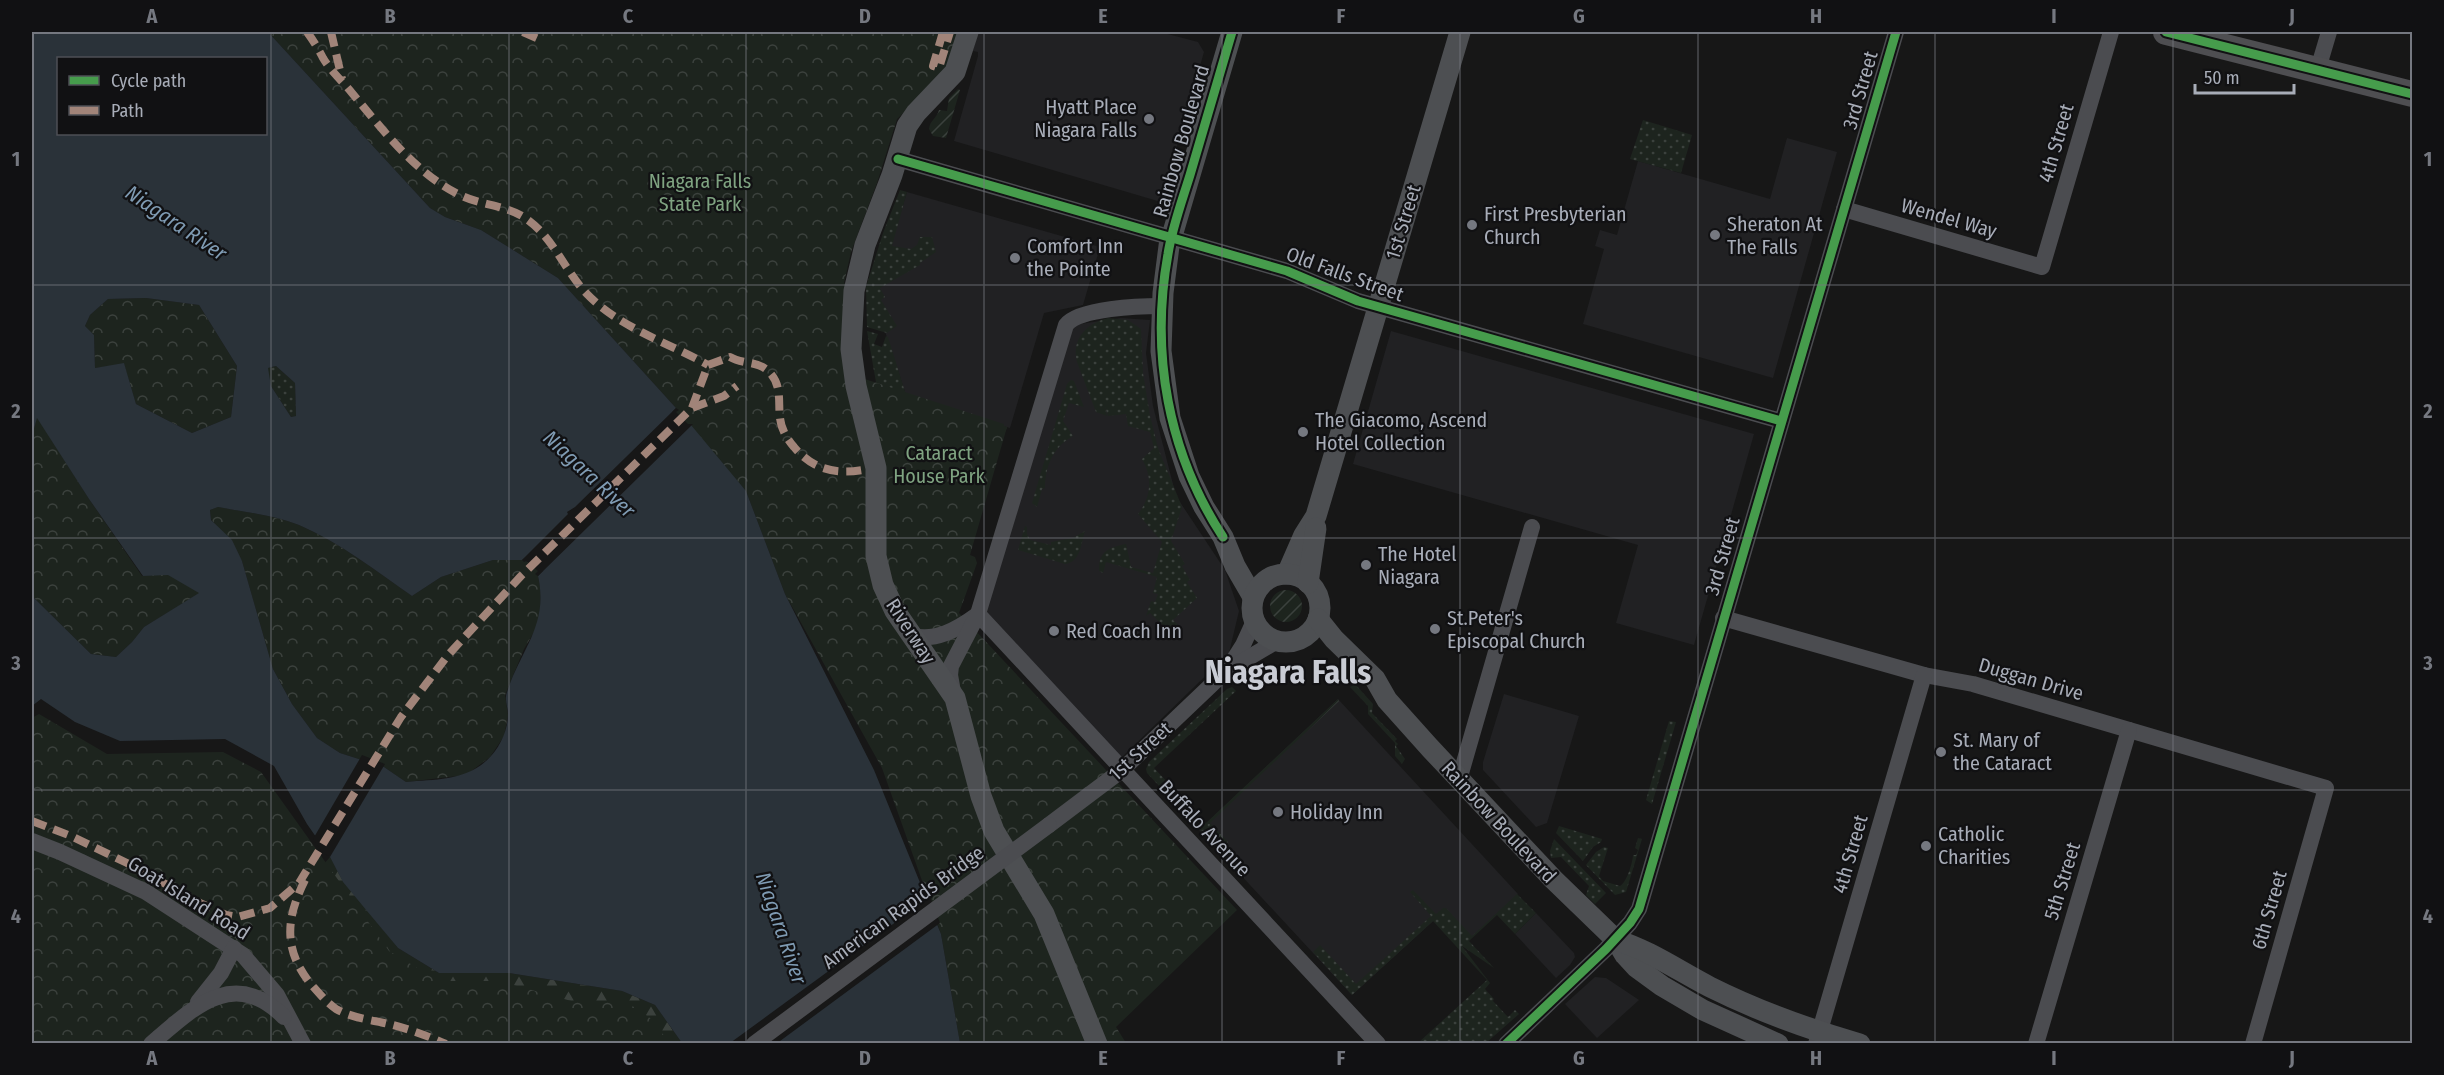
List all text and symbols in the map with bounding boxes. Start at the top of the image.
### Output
text: A [146,4,159,28]
text: B [384,4,396,28]
text: C [623,4,634,28]
text: D [859,4,871,28]
text: E [1098,4,1108,28]
text: F [1337,4,1346,28]
text: G [1573,4,1585,28]
text: H [1810,4,1822,28]
text: I [2051,4,2057,28]
text: J [2288,4,2295,28]
street label: 3rd Street [1837,48,1883,132]
legend [57,57,267,135]
scale bar [2195,57,2294,95]
street label: Rainbow Boulevard [1148,62,1214,220]
text: 50 m [2204,67,2240,89]
text: Cycle path [111,70,186,92]
place label: Hyatt Place Niagara Falls [1034,95,1137,142]
text: Path [111,100,144,122]
street label: 4th Street [2033,100,2079,185]
marker: Hyatt Place Niagara Falls [1142,112,1156,126]
text: 1 [12,147,20,171]
text: 1 [2424,147,2432,171]
park label: Niagara Falls State Park [649,169,751,216]
water label: Niagara River [120,180,232,267]
street label: 1st Street [1380,181,1426,262]
street label: Wendel Way [1898,193,2000,243]
place label: First Presbyterian Church [1484,202,1627,249]
place label: Sheraton At The Falls [1727,212,1823,259]
marker: First Presbyterian Church [1465,218,1479,232]
marker: Sheraton At The Falls [1708,228,1722,242]
place label: Comfort Inn the Pointe [1027,234,1124,281]
street label: Old Falls Street [1283,242,1407,307]
marker: Comfort Inn the Pointe [1008,251,1022,265]
text: 2 [10,399,21,423]
text: 2 [2422,399,2433,423]
place label: The Giacomo, Ascend Hotel Collection [1315,408,1487,455]
water label: Niagara River [538,425,641,524]
marker: The Giacomo, Ascend Hotel Collection [1296,425,1310,439]
park label: Cataract House Park [893,441,986,488]
street label: 3rd Street [1699,514,1745,598]
place label: The Hotel Niagara [1378,542,1456,589]
marker: The Hotel Niagara [1359,558,1373,572]
street label: Riverway [881,594,941,668]
place label: St.Peter's Episcopal Church [1447,606,1586,653]
place label: Red Coach Inn [1066,619,1182,643]
marker: St.Peter's Episcopal Church [1428,622,1442,636]
marker: Red Coach Inn [1047,624,1061,638]
text: 3 [10,651,21,675]
text: 3 [2422,651,2433,675]
district label: Niagara Falls [1205,653,1371,691]
street label: Duggan Drive [1976,653,2086,705]
street label: 1st Street [1103,716,1177,786]
place label: St. Mary of the Cataract [1953,728,2052,775]
marker: St. Mary of the Cataract [1934,745,1948,759]
street label: Rainbow Boulevard [1437,756,1561,888]
street label: Buffalo Avenue [1154,775,1256,881]
place label: Holiday Inn [1290,800,1383,824]
marker: Holiday Inn [1271,805,1285,819]
street label: 4th Street [1827,811,1873,896]
place label: Catholic Charities [1938,822,2010,869]
marker: Catholic Charities [1919,839,1933,853]
street label: 5th Street [2039,839,2085,923]
street label: American Rapids Bridge [817,840,989,974]
street label: Goat Island Road [124,851,254,945]
street label: 6th Street [2246,867,2292,952]
water label: Niagara River [750,869,812,988]
text: 4 [11,904,21,928]
text: 4 [2423,904,2433,928]
text: A [146,1046,159,1070]
text: B [384,1046,396,1070]
text: C [623,1046,634,1070]
text: D [859,1046,871,1070]
text: E [1098,1046,1108,1070]
text: F [1337,1046,1346,1070]
text: G [1573,1046,1585,1070]
text: H [1810,1046,1822,1070]
text: I [2051,1046,2057,1070]
text: J [2288,1046,2295,1070]

